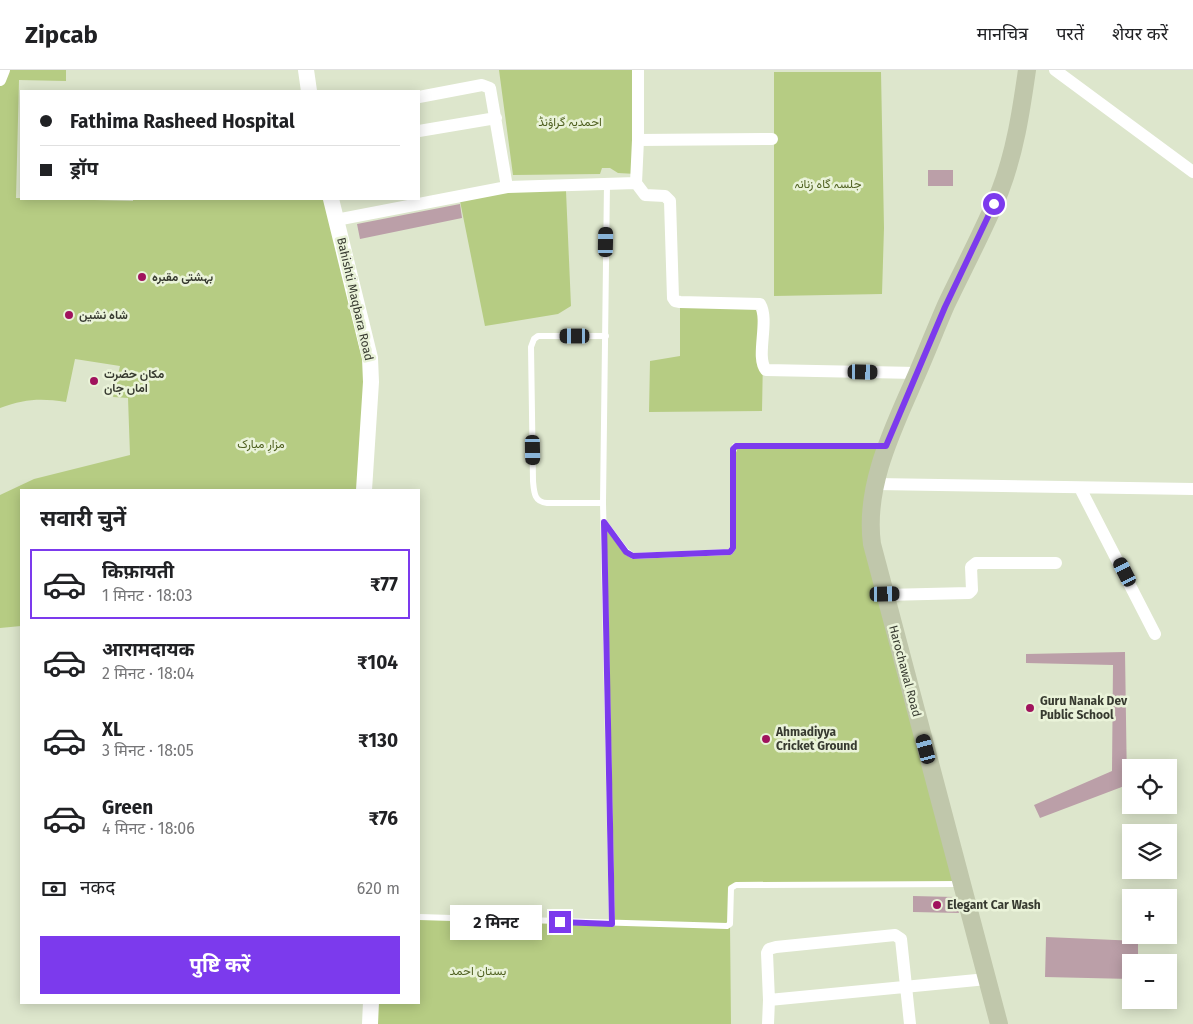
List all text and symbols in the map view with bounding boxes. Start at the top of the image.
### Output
text: Zipcab [25,21,98,49]
text: मानचित्र [977,23,1028,45]
text: परतें [1056,23,1084,45]
text: शेयर करें [1112,23,1168,45]
text: Fathima Rasheed Hospital [70,110,295,133]
park label: احمدیہ گراؤنڈ [538,115,602,130]
text: ड्रॉप [70,157,98,180]
park label: جلسہ گاہ زنانہ [795,177,861,192]
route start [983,193,1005,215]
car [598,227,613,257]
street label: Bahishti Maqbara Road [334,236,376,362]
place label: بہشتی مقبرہ [152,270,213,285]
marker: بہشتی مقبرہ [136,271,148,283]
place label: شاہ نشین [79,308,128,322]
marker: شاہ نشین [63,309,75,321]
car [560,329,590,344]
car [847,364,878,380]
place label: مکان حضرت اماں جان [104,367,165,395]
marker: مکان حضرت اماں جان [88,375,100,387]
car [525,435,540,465]
park label: مزارِ مبارک [237,437,285,453]
text: सवारी चुनें [40,505,126,532]
car [1111,555,1138,589]
text: किफ़ायती [102,560,174,583]
icon: car [42,562,87,607]
text: ₹77 [370,573,398,596]
text: 1 मिनट · 18:03 [102,586,192,605]
car [869,586,900,602]
street label: Harochawal Road [886,624,924,718]
text: आरामदायक [102,638,194,661]
icon: car [42,640,87,685]
text: ₹104 [357,651,398,674]
text: 2 मिनट · 18:04 [102,664,194,683]
place label: Guru Nanak Dev Public School [1040,694,1128,722]
marker: Guru Nanak Dev Public School [1024,702,1036,714]
icon: car [42,718,87,763]
text: XL [102,718,123,741]
place label: Ahmadiyya Cricket Ground [775,725,857,753]
text: ₹130 [358,729,398,752]
marker: Ahmadiyya Cricket Ground [760,733,772,745]
car [914,733,937,765]
text: 3 मिनट · 18:05 [102,741,194,760]
map controls [1122,759,1177,1009]
button: locate [1122,759,1177,814]
icon: car [42,796,87,841]
text: Green [102,796,153,819]
text: ₹76 [368,807,398,830]
text: 4 मिनट · 18:06 [102,819,195,838]
button: layers [1122,824,1177,879]
icon: cash [40,875,68,903]
text: नकद [80,876,115,899]
text: 620 m [357,879,400,898]
button: + [1122,889,1177,944]
place label: Elegant Car Wash [947,898,1041,912]
marker: Elegant Car Wash [931,899,943,911]
callout: 2 मिनट [450,904,542,940]
route end [549,911,571,933]
text: 2 मिनट [473,913,519,932]
button: पुष्टि करें [40,936,400,994]
button: − [1122,954,1177,1009]
park label: بستانِ احمد [450,964,506,980]

